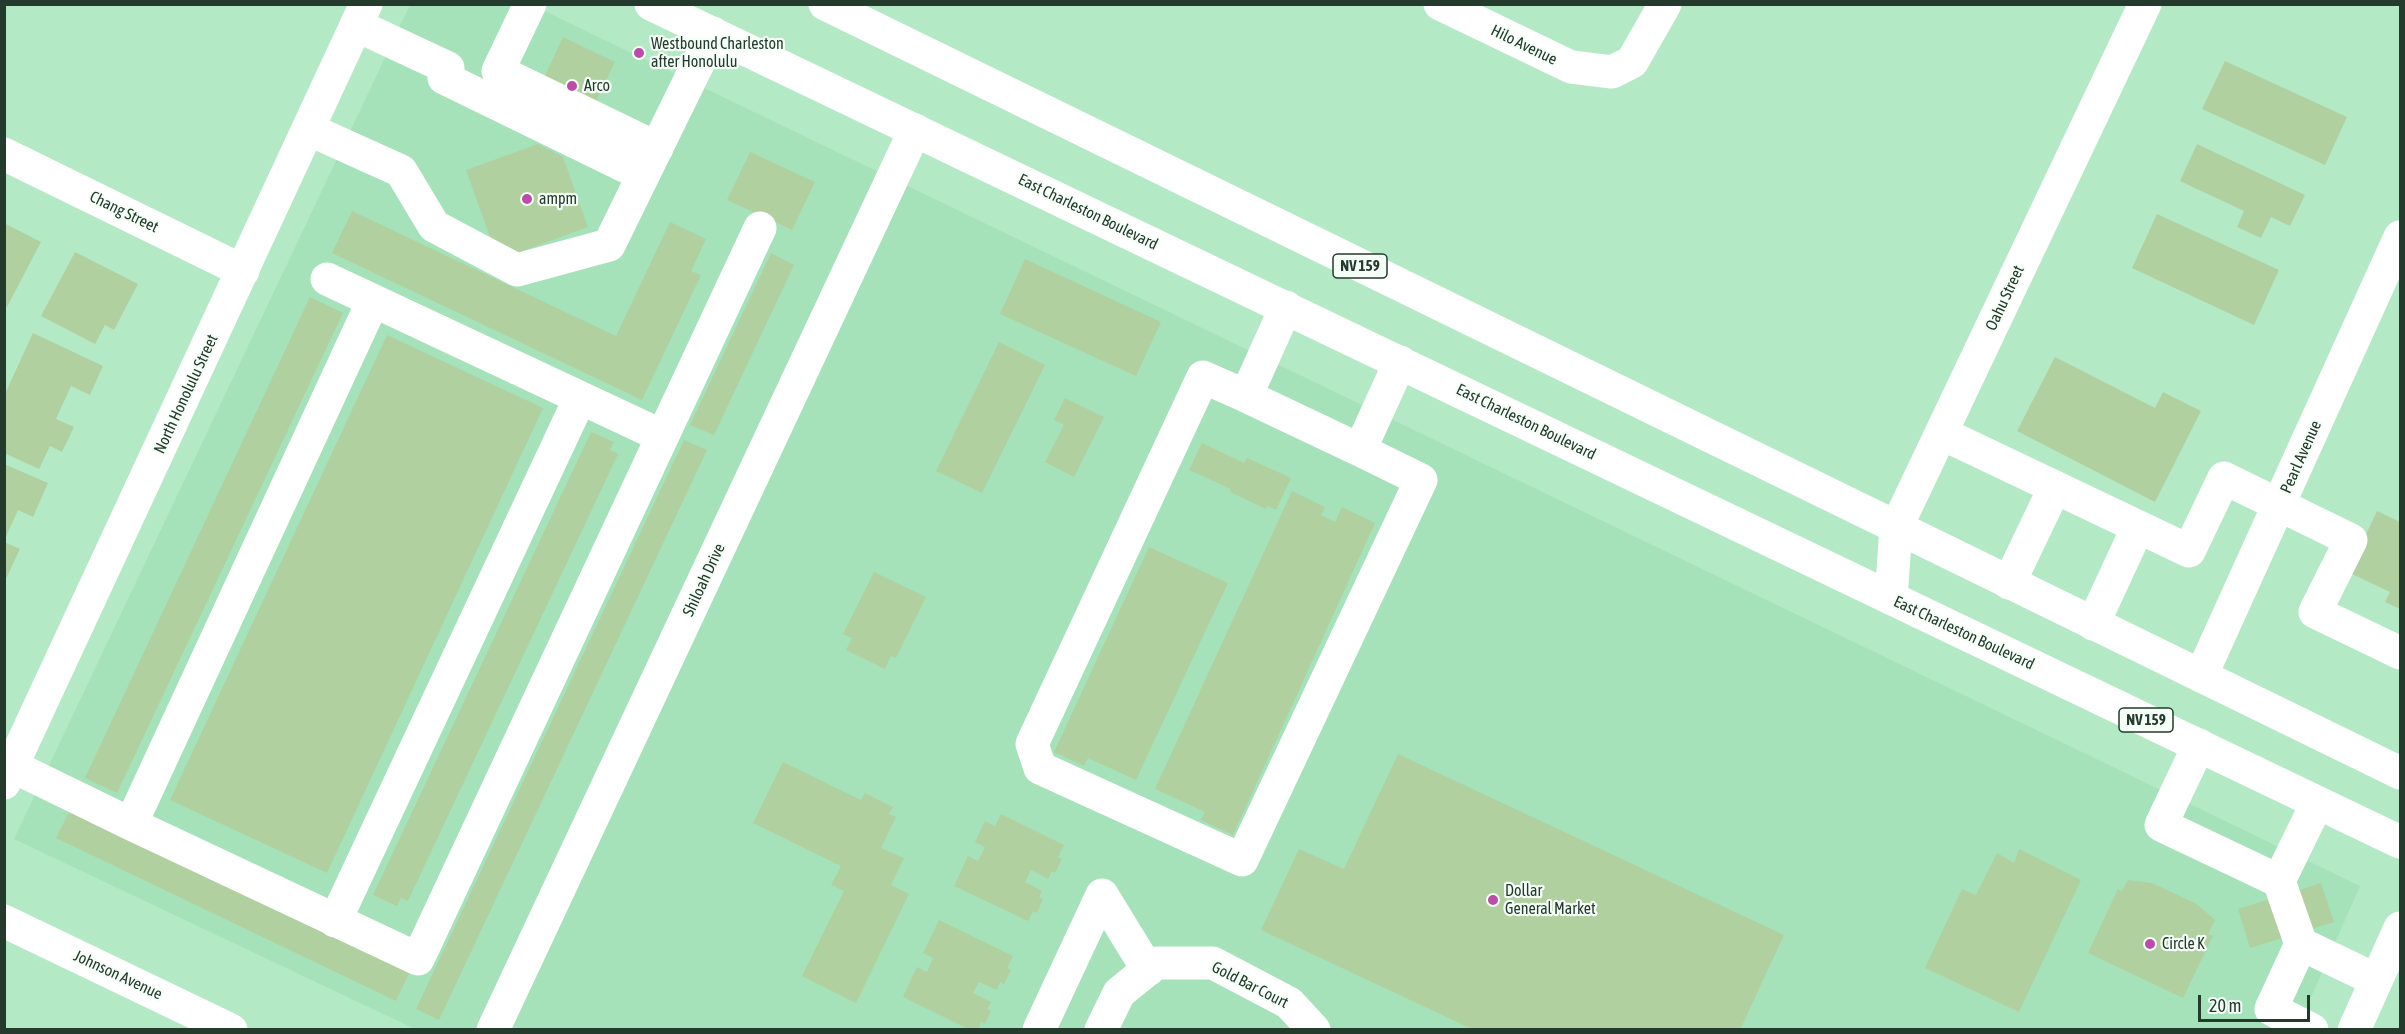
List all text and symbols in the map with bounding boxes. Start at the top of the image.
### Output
street label: Hilo Avenue [1488,21,1560,69]
place label: Westbound Charleston after Honolulu [651,34,784,72]
marker: Westbound Charleston after Honolulu [632,46,646,60]
place label: Arco [584,76,610,96]
marker: Arco [565,79,579,93]
street label: East Charleston Boulevard [1015,170,1161,254]
street label: Chang Street [86,187,162,237]
place label: ampm [539,189,577,209]
marker: ampm [520,192,534,206]
road number: NV 159 [1333,254,1387,278]
street label: Oahu Street [1982,262,2028,334]
street label: North Honolulu Street [150,331,222,457]
street label: East Charleston Boulevard [1453,380,1599,464]
street label: Pearl Avenue [2276,418,2326,496]
street label: Shiloah Drive [679,541,729,619]
street label: East Charleston Boulevard [1891,592,2037,674]
road number: NV 159 [2119,708,2173,732]
place label: Dollar General Market [1505,881,1596,919]
marker: Dollar General Market [1486,893,1500,907]
place label: Circle K [2162,934,2205,954]
marker: Circle K [2143,937,2157,951]
street label: Johnson Avenue [71,946,165,1004]
street label: Gold Bar Court [1208,958,1292,1012]
scale bar [2201,983,2314,1021]
text: 20 m [2209,995,2241,1016]

